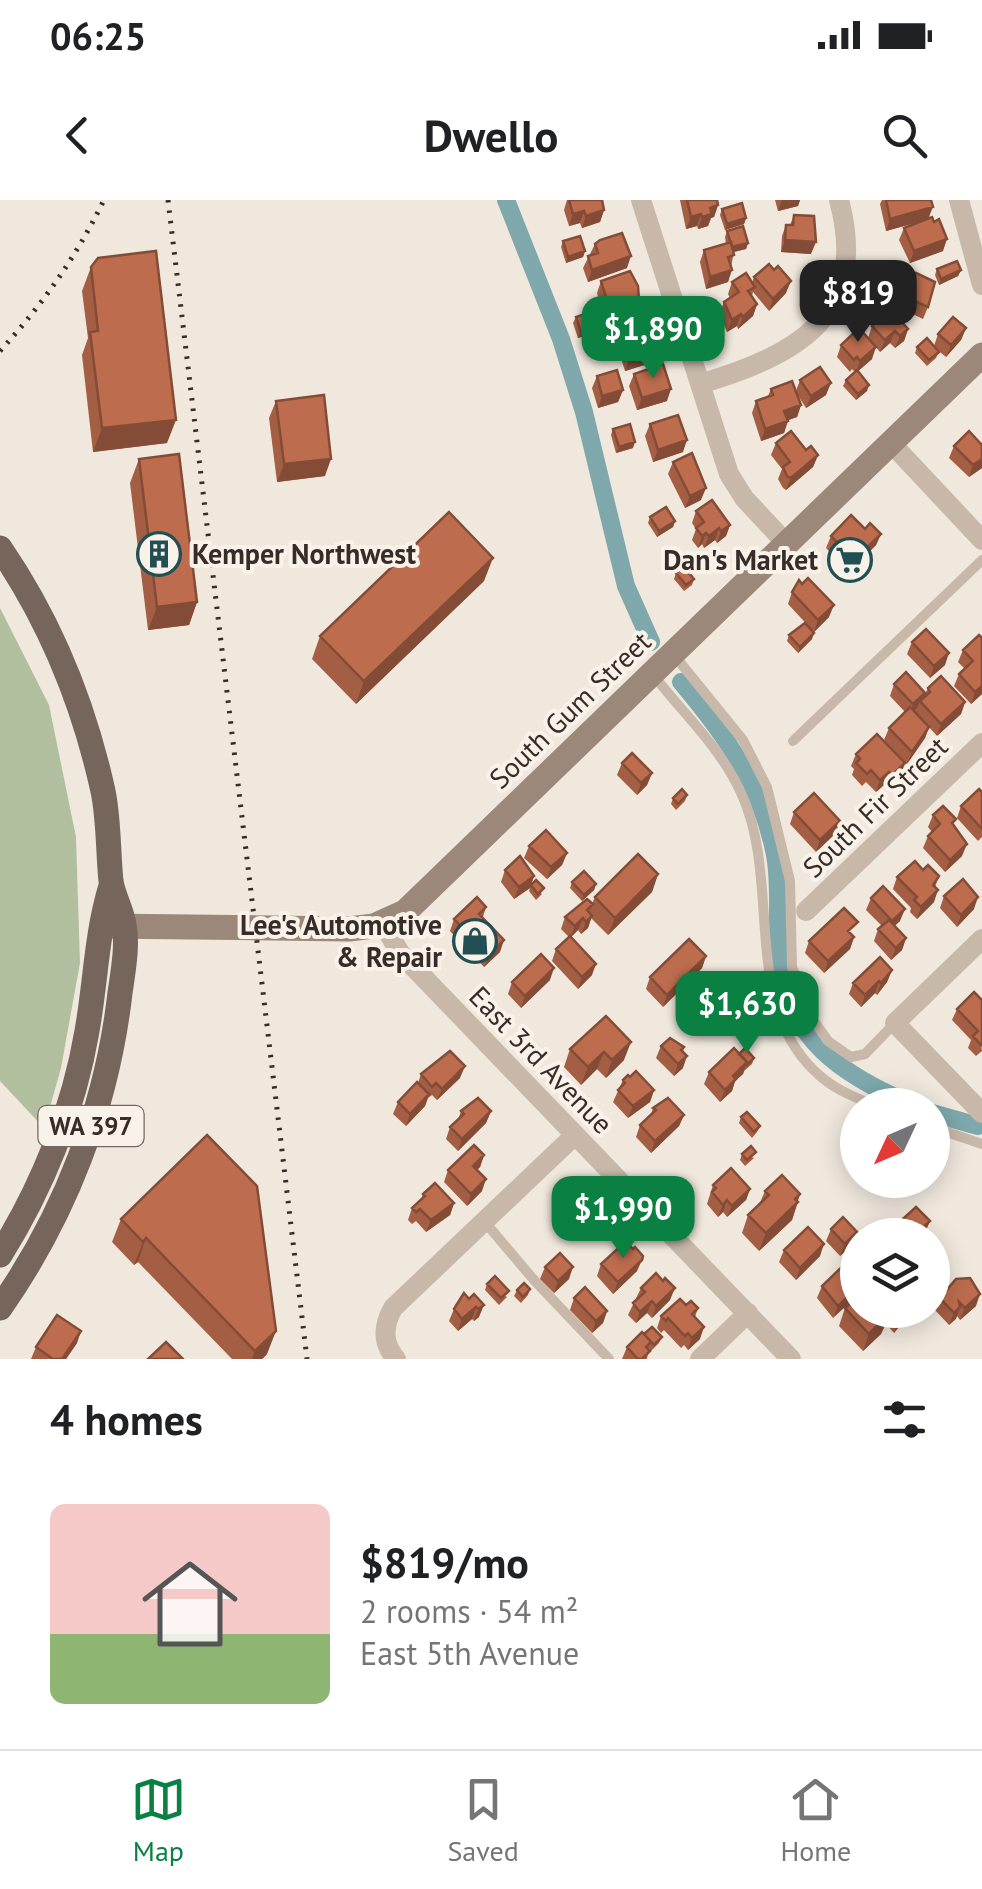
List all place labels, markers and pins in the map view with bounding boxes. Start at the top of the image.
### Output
pin: $819 [799,260,917,345]
pin: $1,890 [572,296,734,381]
building icon: Kemper Northwest [136,531,182,577]
place label: Kemper Northwest [192,535,416,572]
supermarket icon: Dan's Market [827,537,873,583]
place label: Dan's Market [663,541,818,578]
place label: Lee's Automotive & Repair [240,906,442,975]
shop icon: Lee's Automotive & Repair [452,918,498,964]
pin: $1,630 [666,971,828,1056]
pin: $1,990 [542,1176,704,1261]

